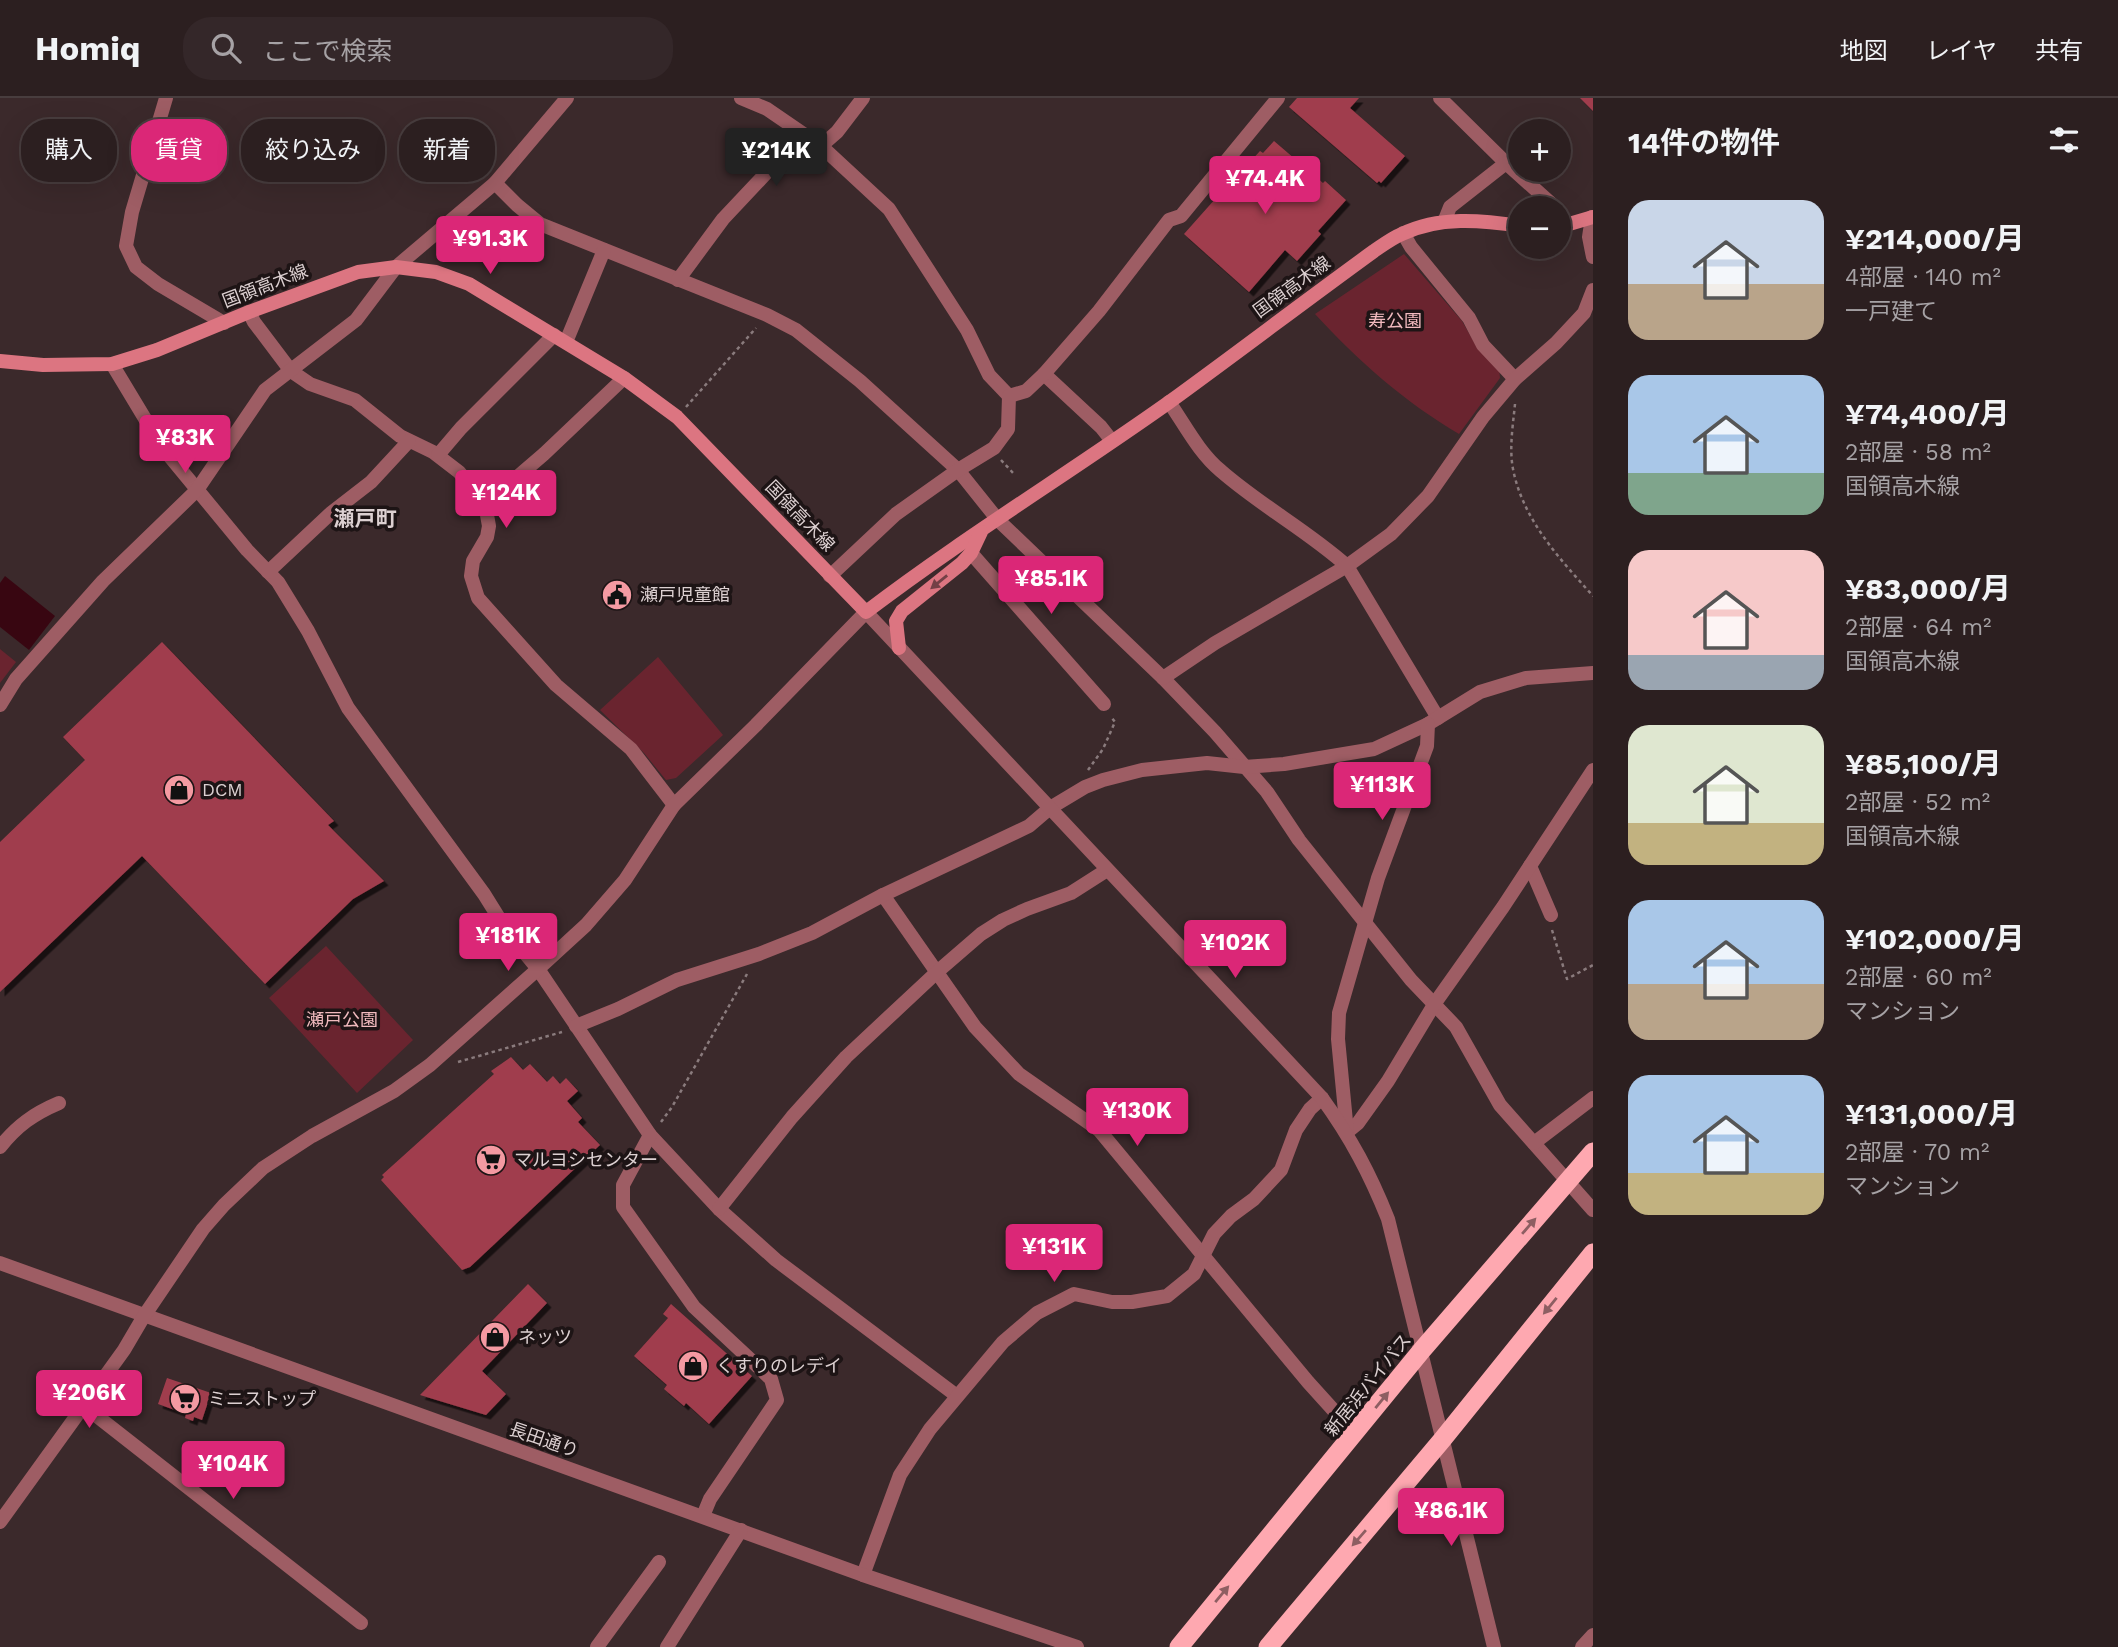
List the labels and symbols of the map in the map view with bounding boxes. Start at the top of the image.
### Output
pin: ¥214K [727,129,825,188]
pin: ¥74.4K [1208,156,1322,216]
pin: ¥91.3K [433,216,547,276]
street label: 国領高木線 [1249,252,1334,322]
street label: 国領高木線 [219,260,311,311]
park label: 寿公園 [1368,310,1422,331]
pin: ¥83K [144,416,226,475]
pin: ¥124K [457,470,555,530]
street label: 国領高木線 [762,476,839,555]
district label: 瀬戸町 [334,506,397,531]
pin: ¥85.1K [994,556,1108,616]
one-way arrow [931,574,948,589]
public building icon: 瀬戸児童館 [600,578,634,612]
place label: 瀬戸児童館 [640,584,730,605]
pin: ¥113K [1333,762,1431,822]
shop icon: DCM [162,773,196,807]
place label: DCM [202,779,243,800]
pin: ¥181K [459,914,557,973]
pin: ¥102K [1186,920,1284,980]
park label: 瀬戸公園 [306,1009,378,1030]
pin: ¥130K [1088,1088,1186,1148]
supermarket icon: マルヨシセンター [474,1143,508,1177]
place label: マルヨシセンター [514,1149,658,1170]
one-way arrow [1521,1217,1536,1234]
pin: ¥131K [1005,1224,1103,1284]
one-way arrow [1543,1296,1558,1314]
shop icon: ネッツ [478,1320,512,1354]
place label: ネッツ [518,1326,572,1347]
street label: 新居浜バイパス [1320,1329,1415,1440]
shop icon: くすりのレデイ [676,1349,710,1383]
place label: くすりのレデイ [716,1355,842,1376]
pin: ¥206K [40,1370,138,1430]
supermarket icon: ミニストップ [168,1382,202,1416]
place label: ミニストップ [208,1388,316,1409]
one-way arrow [1375,1391,1389,1409]
street label: 長田通り [507,1418,582,1461]
pin: ¥104K [184,1442,282,1501]
pin: ¥86.1K [1394,1488,1508,1548]
one-way arrow [1351,1529,1367,1547]
one-way arrow [1214,1586,1229,1603]

